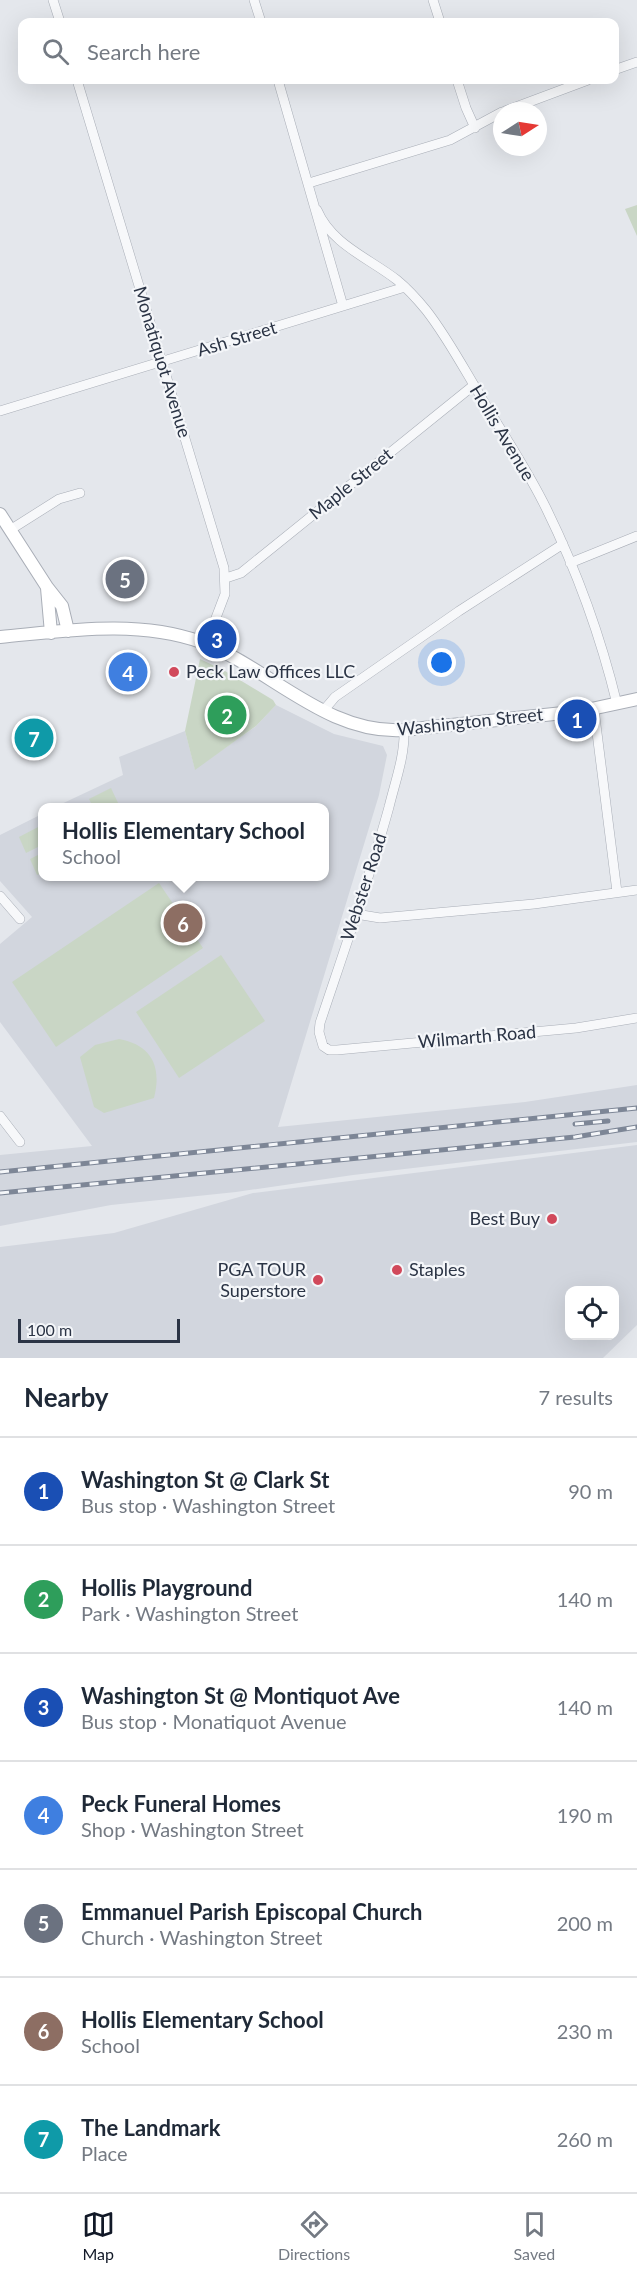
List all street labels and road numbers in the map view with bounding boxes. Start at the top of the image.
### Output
street label: Monatiquot Avenue [130,284,196,440]
street label: Ash Street [194,315,280,361]
street label: Hollis Avenue [466,381,540,484]
street label: Maple Street [304,442,397,524]
street label: Washington Street [396,702,545,740]
street label: Webster Road [335,830,391,943]
street label: Wilmarth Road [417,1020,537,1052]

